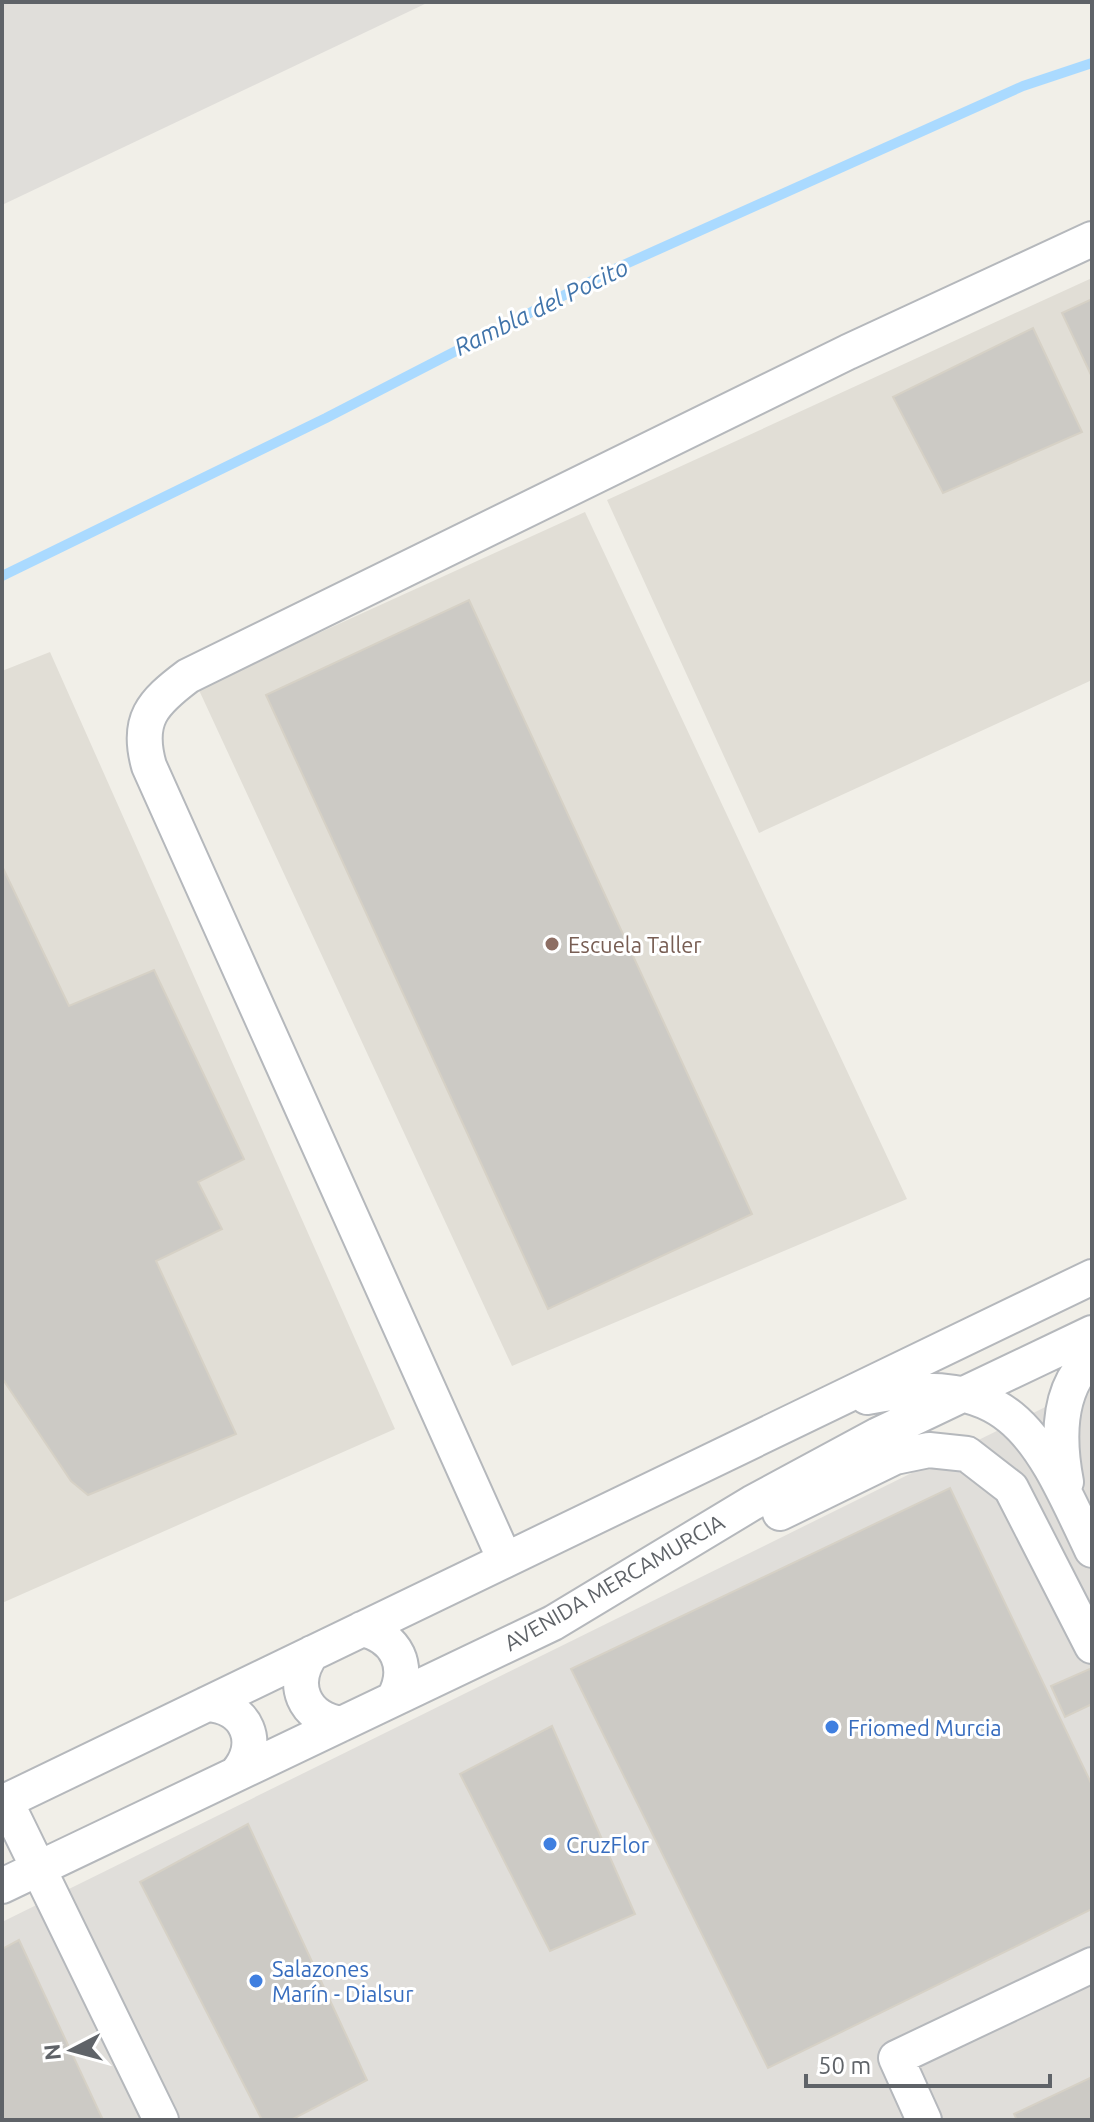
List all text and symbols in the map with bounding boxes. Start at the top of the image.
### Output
water label: Rambla del Pocito [450,253,632,361]
place label: Escuela Taller [568,932,702,957]
marker: Escuela Taller [543,935,561,953]
street label: AVENIDA MERCAMURCIA [500,1508,729,1655]
place label: Friomed Murcia [848,1715,1002,1740]
marker: Friomed Murcia [823,1718,841,1736]
place label: CruzFlor [566,1832,650,1857]
marker: CruzFlor [541,1835,559,1853]
place label: Salazones Marín - Dialsur [272,1956,414,2006]
marker: Salazones Marín - Dialsur [247,1972,265,1990]
north arrow [32,2010,112,2090]
scale bar [806,2038,1050,2088]
text: N [38,2043,65,2062]
text: 50 m [818,2052,871,2079]

